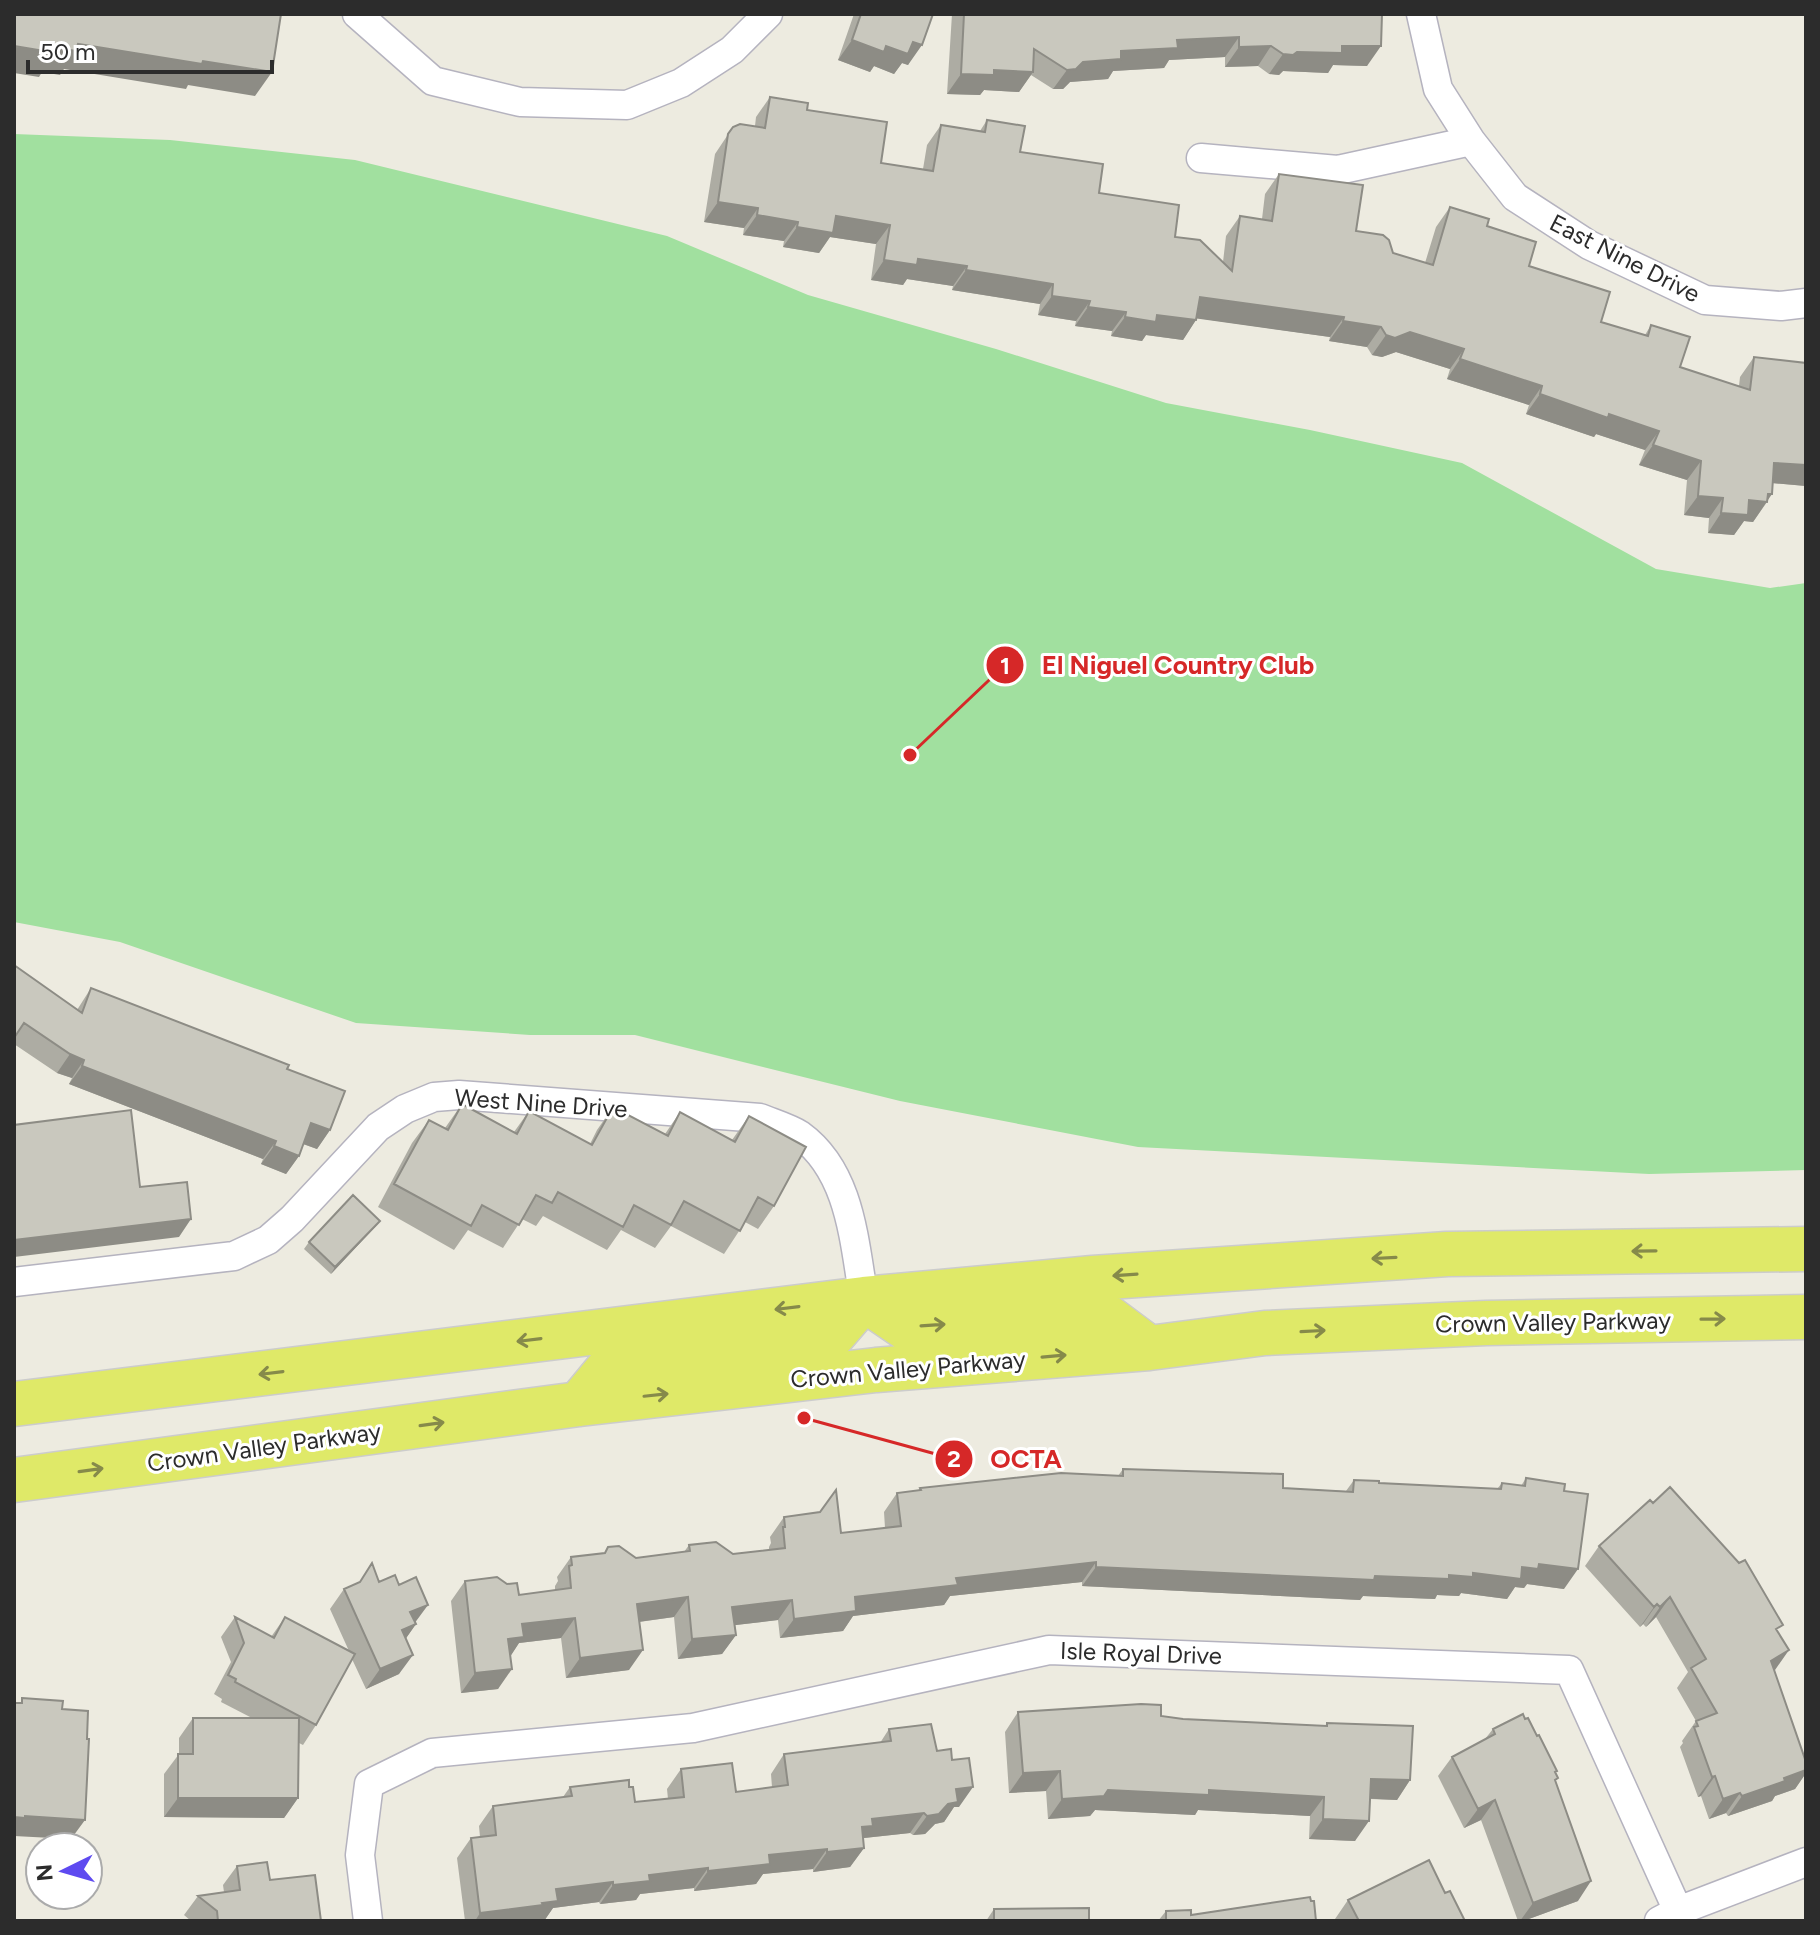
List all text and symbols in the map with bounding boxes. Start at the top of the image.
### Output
scale bar [28,24,272,74]
text: 50 m [40,37,96,66]
street label: East Nine Drive [1545,208,1705,308]
callout: El Niguel Country Club [985,640,1330,690]
text: El Niguel Country Club [1042,649,1314,681]
text: 1 [1000,651,1010,680]
street label: West Nine Drive [453,1082,629,1124]
one-way arrow [1631,1243,1658,1259]
one-way arrow [1371,1250,1398,1265]
one-way arrow [1112,1268,1139,1283]
one-way arrow [774,1301,801,1316]
street label: Crown Valley Parkway [1435,1305,1672,1339]
one-way arrow [1699,1311,1726,1326]
one-way arrow [919,1317,946,1332]
one-way arrow [1299,1323,1326,1338]
one-way arrow [516,1333,543,1348]
street label: Crown Valley Parkway [789,1344,1027,1394]
one-way arrow [1040,1348,1067,1363]
one-way arrow [258,1365,285,1380]
one-way arrow [642,1388,669,1403]
street label: Crown Valley Parkway [145,1416,383,1478]
one-way arrow [419,1416,444,1431]
callout: OCTA [934,1434,1078,1484]
text: OCTA [990,1443,1062,1475]
text: 2 [947,1444,961,1473]
one-way arrow [78,1462,104,1477]
street label: Isle Royal Drive [1060,1636,1222,1670]
north arrow [24,1831,104,1911]
text: N [30,1863,59,1882]

